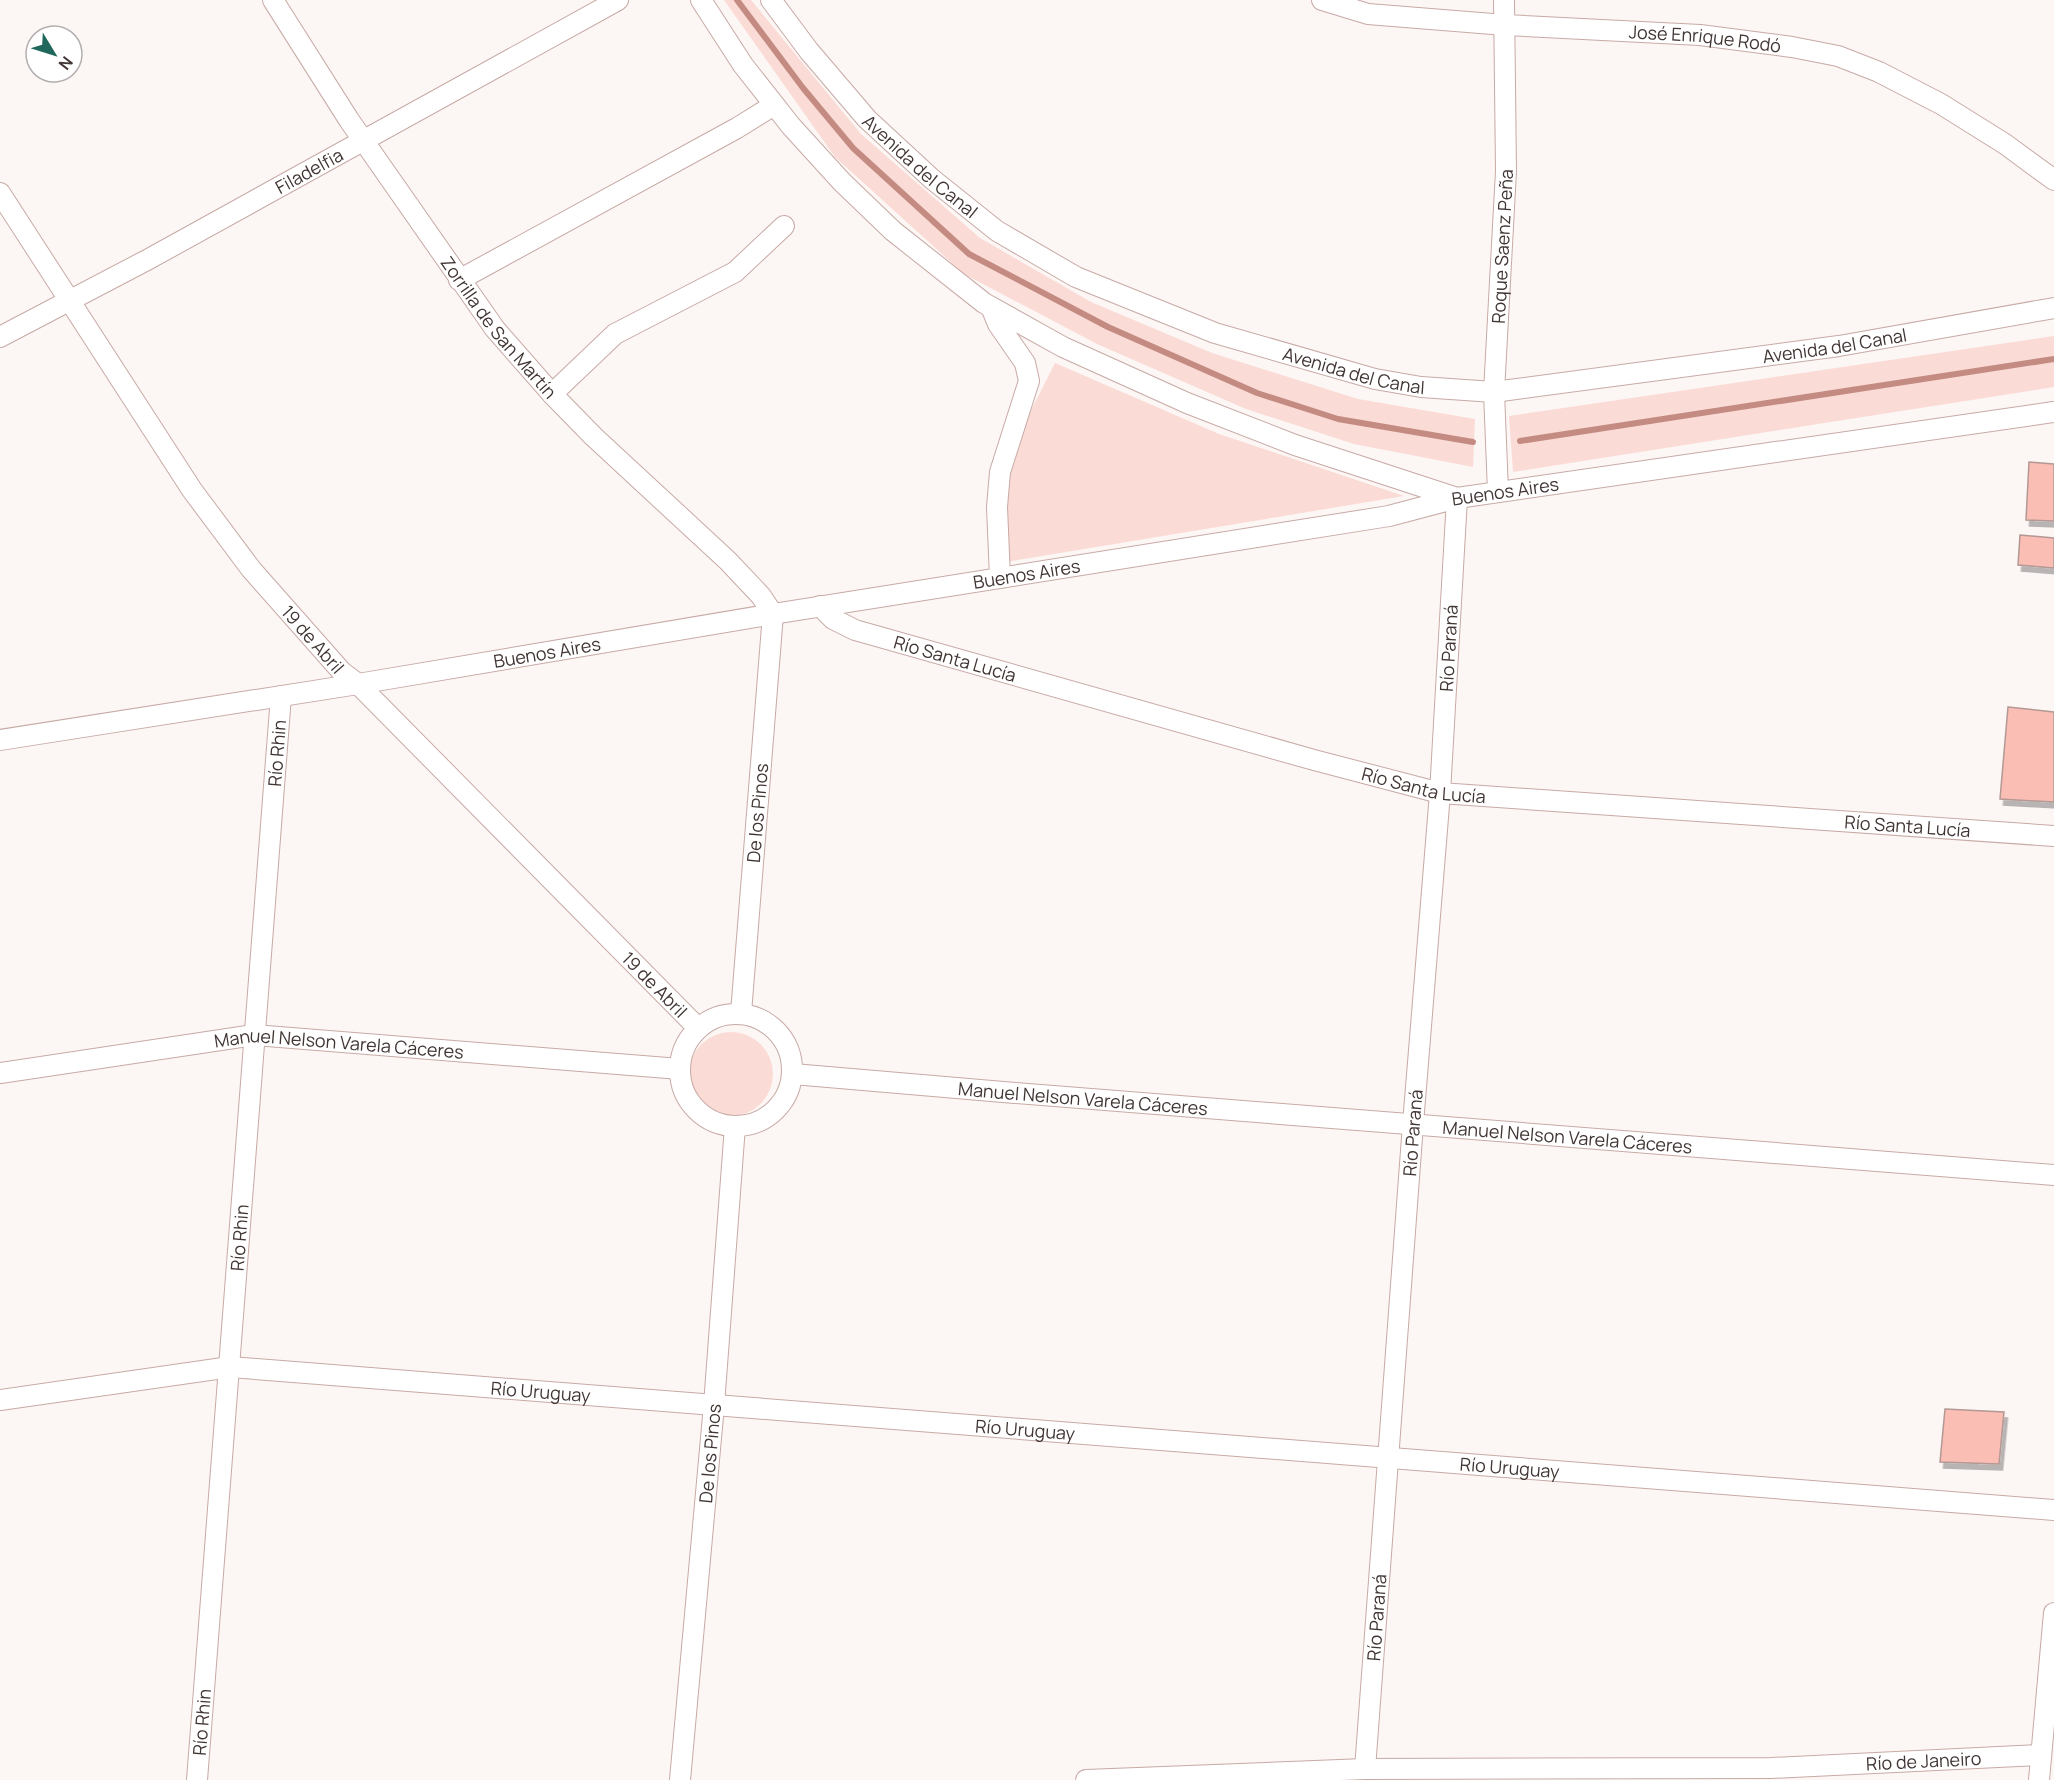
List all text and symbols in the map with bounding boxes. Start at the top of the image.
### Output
street label: José Enrique Rodó [1628,19,1783,57]
north arrow [24,24,84,84]
text: N [54,52,78,75]
street label: Avenida del Canal [858,109,983,223]
street label: Filadelfia [271,142,347,199]
street label: Roque Saenz Peña [1486,168,1518,324]
street label: Zorrilla de San Martín [436,251,562,403]
street label: Avenida del Canal [1761,322,1909,368]
street label: Avenida del Canal [1280,341,1426,399]
street label: Buenos Aires [1450,471,1560,511]
street label: Buenos Aires [971,553,1082,594]
street label: 19 de Abril [276,600,350,679]
street label: Río Paraná [1434,604,1463,692]
street label: Río Santa Lucía [891,630,1019,687]
street label: Buenos Aires [492,631,602,673]
street label: Río Rhin [262,719,291,787]
street label: Río Santa Lucía [1359,761,1487,808]
street label: De los Pinos [741,762,773,864]
street label: Río Santa Lucía [1844,809,1971,842]
street label: 19 de Abril [617,946,693,1023]
street label: Manuel Nelson Varela Cáceres [213,1023,465,1064]
street label: Manuel Nelson Varela Cáceres [957,1076,1209,1120]
street label: Río Paraná [1397,1088,1428,1177]
street label: Manuel Nelson Varela Cáceres [1442,1115,1693,1158]
street label: Río Rhin [224,1203,254,1272]
street label: Río Uruguay [490,1375,592,1407]
street label: De los Pinos [693,1403,726,1504]
street label: Río Uruguay [974,1413,1076,1445]
street label: Río Uruguay [1459,1451,1561,1483]
street label: Río Paraná [1361,1573,1391,1662]
street label: Río Rhin [187,1688,216,1756]
street label: Río de Janeiro [1865,1746,1982,1775]

